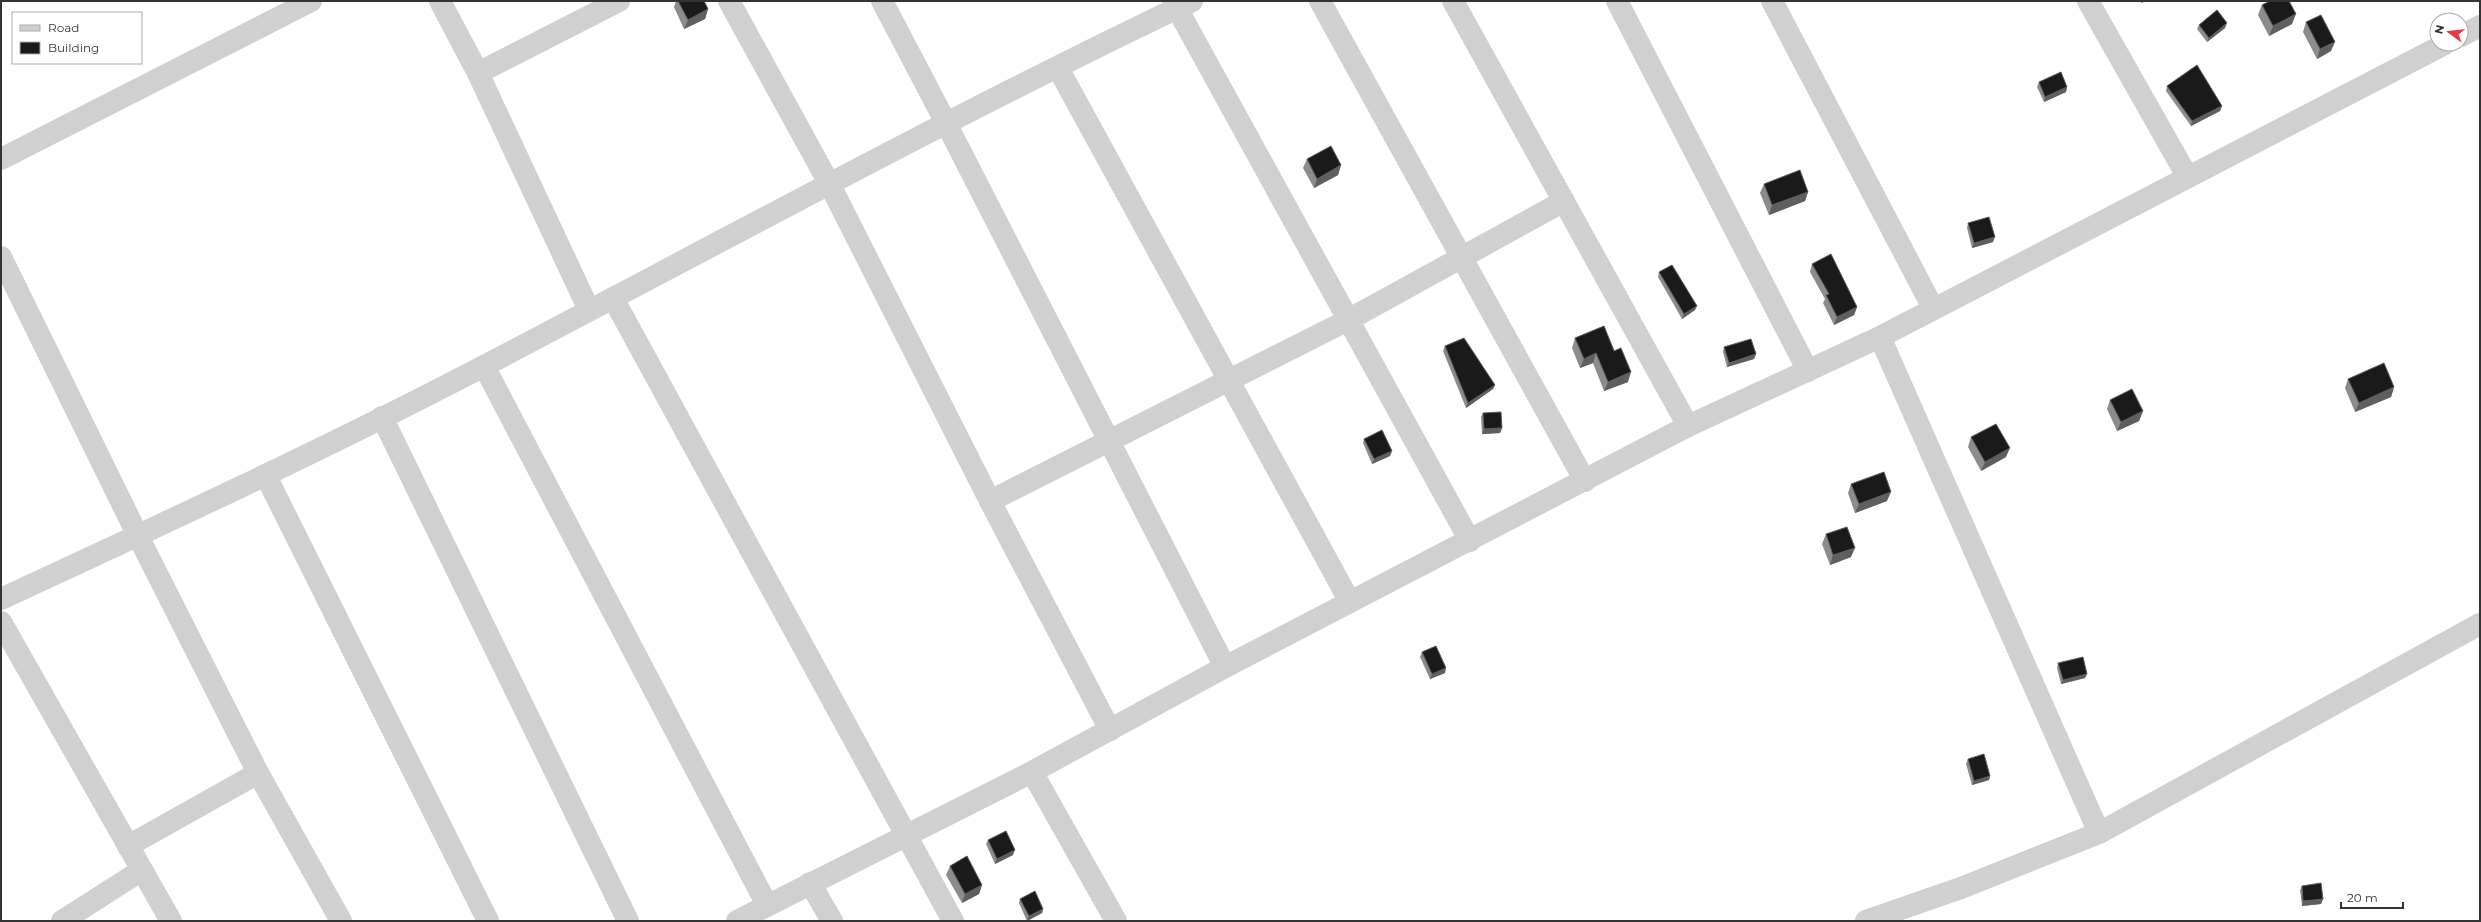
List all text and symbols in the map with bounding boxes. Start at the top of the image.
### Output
legend [12,12,142,64]
north arrow [2429,12,2469,52]
text: Road [48,20,79,35]
text: N [2431,23,2447,36]
text: Building [48,40,99,55]
scale bar [2341,884,2403,910]
text: 20 m [2347,890,2378,905]

